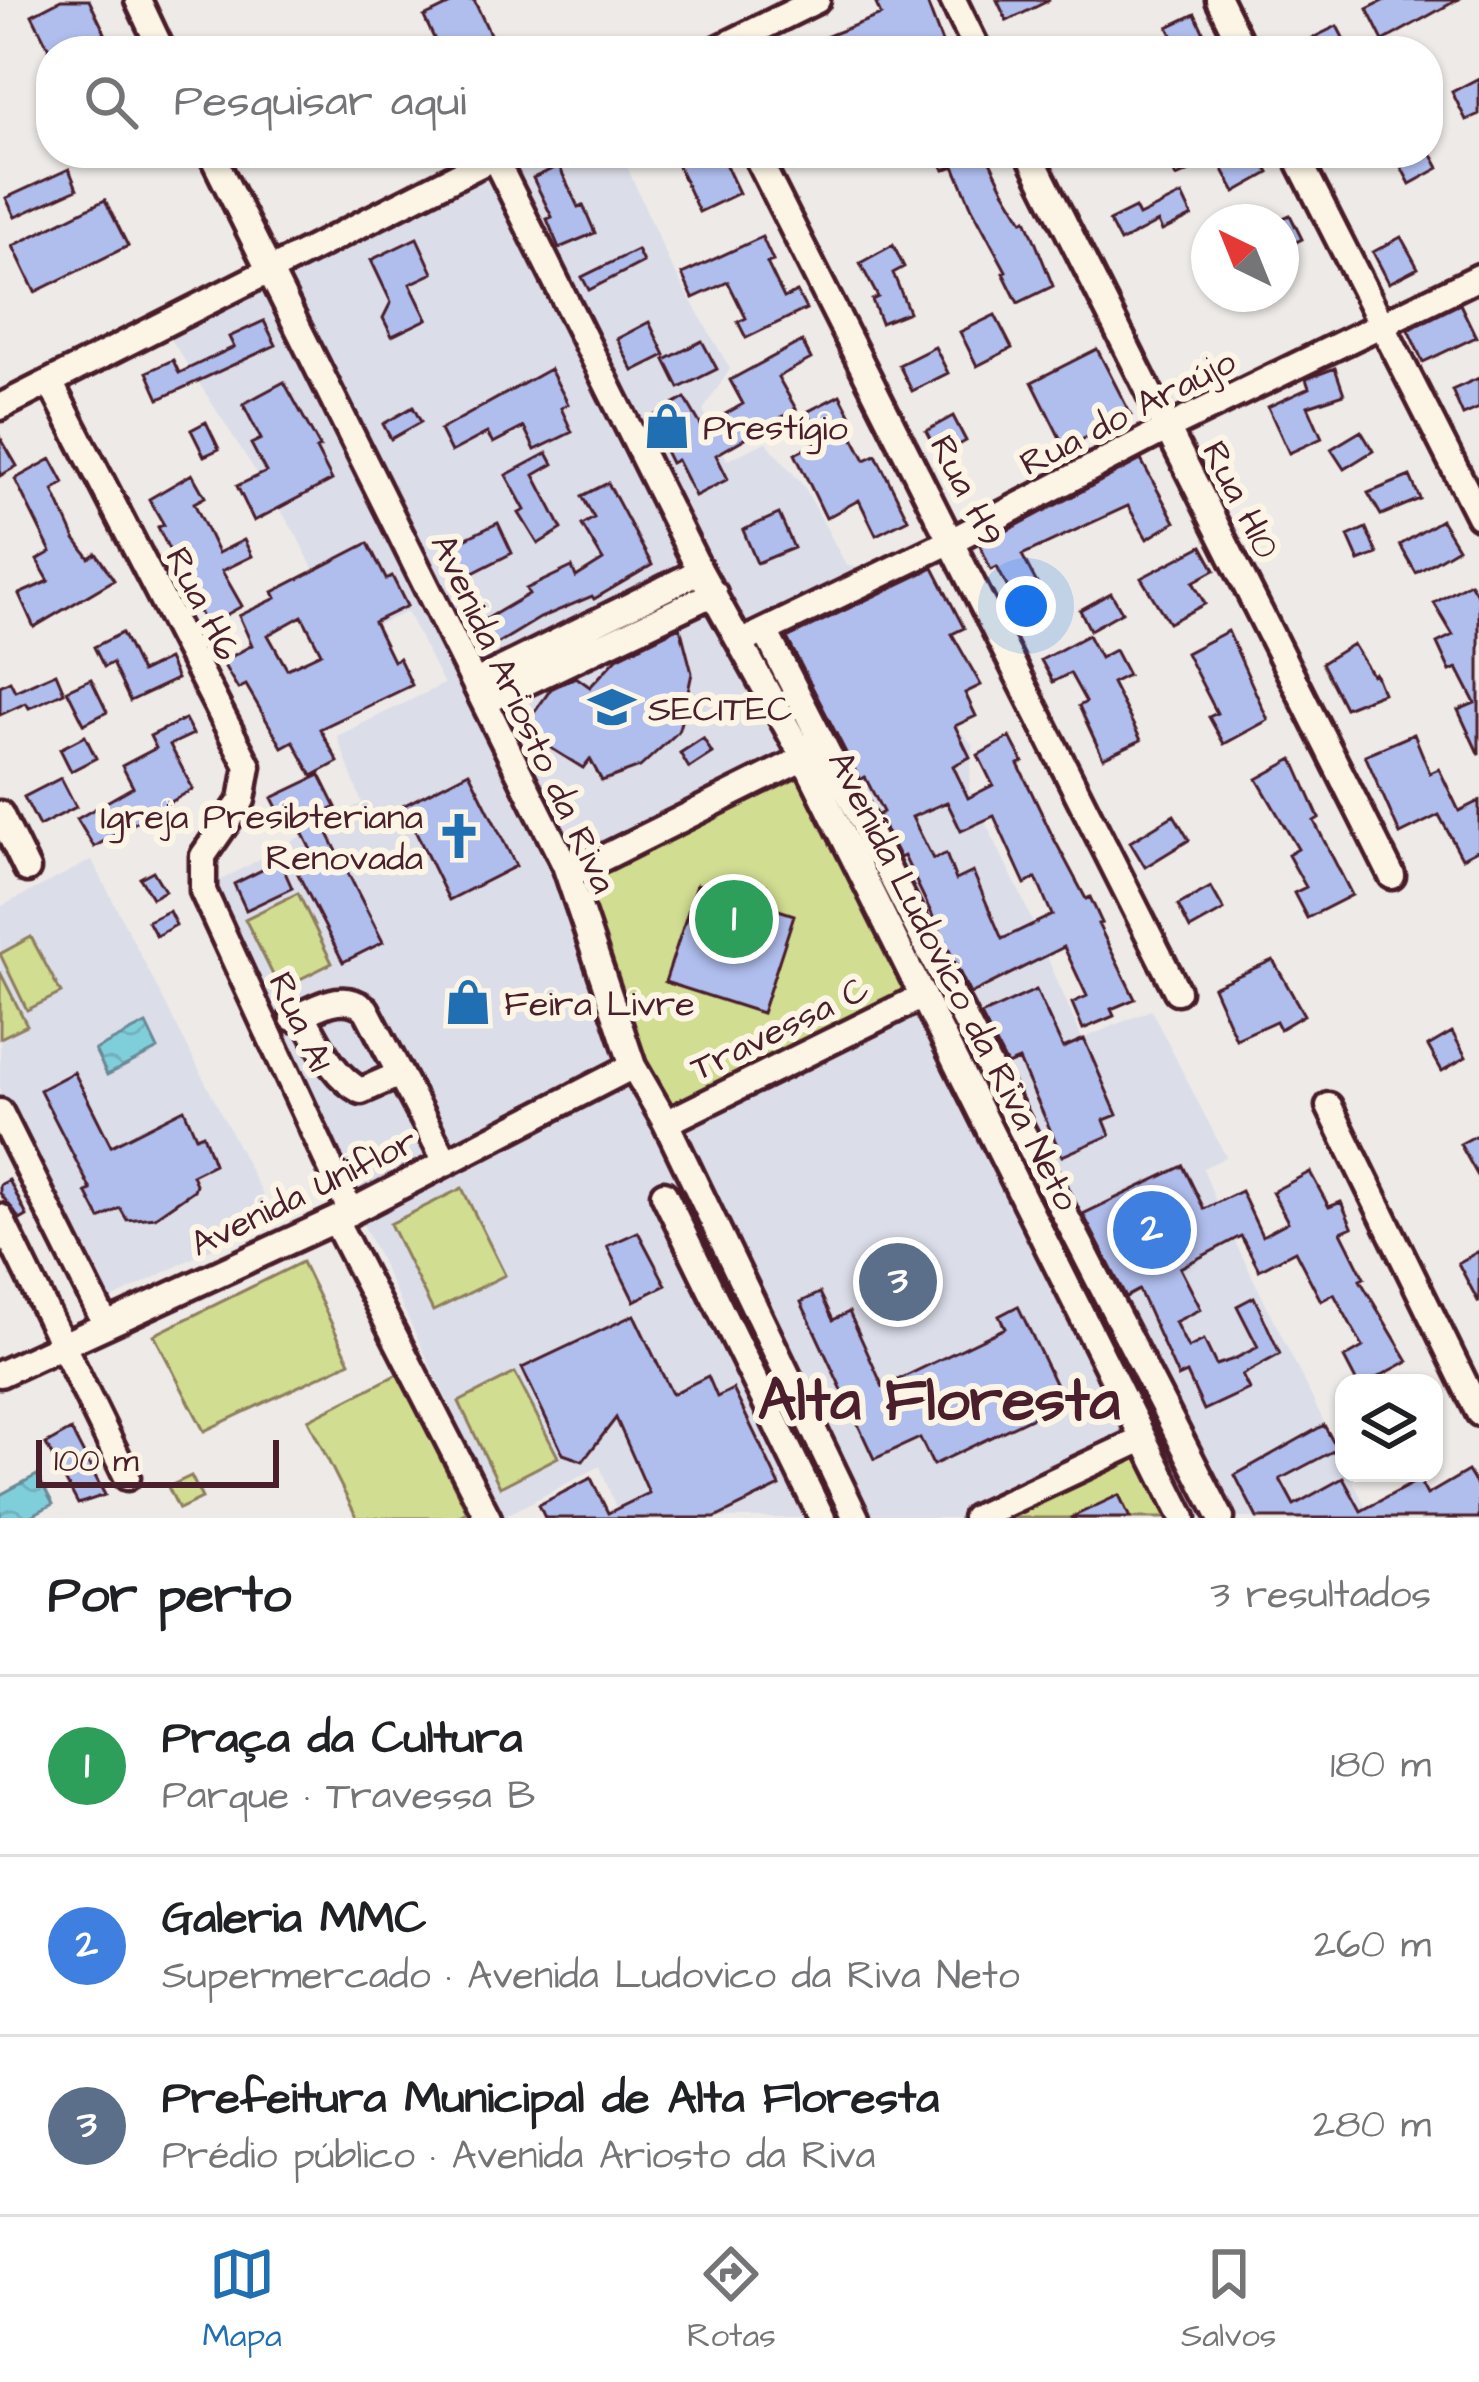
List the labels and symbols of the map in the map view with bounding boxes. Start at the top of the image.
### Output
north arrow [1191,204,1299,312]
street label: Rua do Araújo [1011,337,1245,490]
shop icon: Prestígio [642,401,692,451]
place label: Prestígio [703,403,848,455]
street label: Rua H9 [916,427,1015,556]
street label: Rua H10 [1188,433,1291,568]
street label: Avenida Ariosto da Riva [417,526,628,902]
street label: Rua H6 [152,539,252,670]
your location [996,576,1056,636]
school or university icon: SECITEC [587,682,637,732]
place label: SECITEC [648,684,793,735]
street label: Avenida Ludovico da Riva Neto [814,742,1091,1220]
place label: Igreja Presibteriana Renovada [101,792,423,884]
church icon: Igreja Presibteriana Renovada [434,811,484,861]
pin: 1 [695,874,773,964]
street label: Rua A1 [255,964,345,1080]
street label: Travessa C [682,964,878,1094]
shop icon: Feira Livre [443,977,493,1027]
place label: Feira Livre [504,979,695,1030]
street label: Avenida Uniflor [182,1116,426,1270]
pin: 2 [1113,1185,1191,1275]
pin: 3 [859,1237,937,1327]
district label: Alta Floresta [758,1360,1120,1443]
scale bar [36,1434,279,1487]

